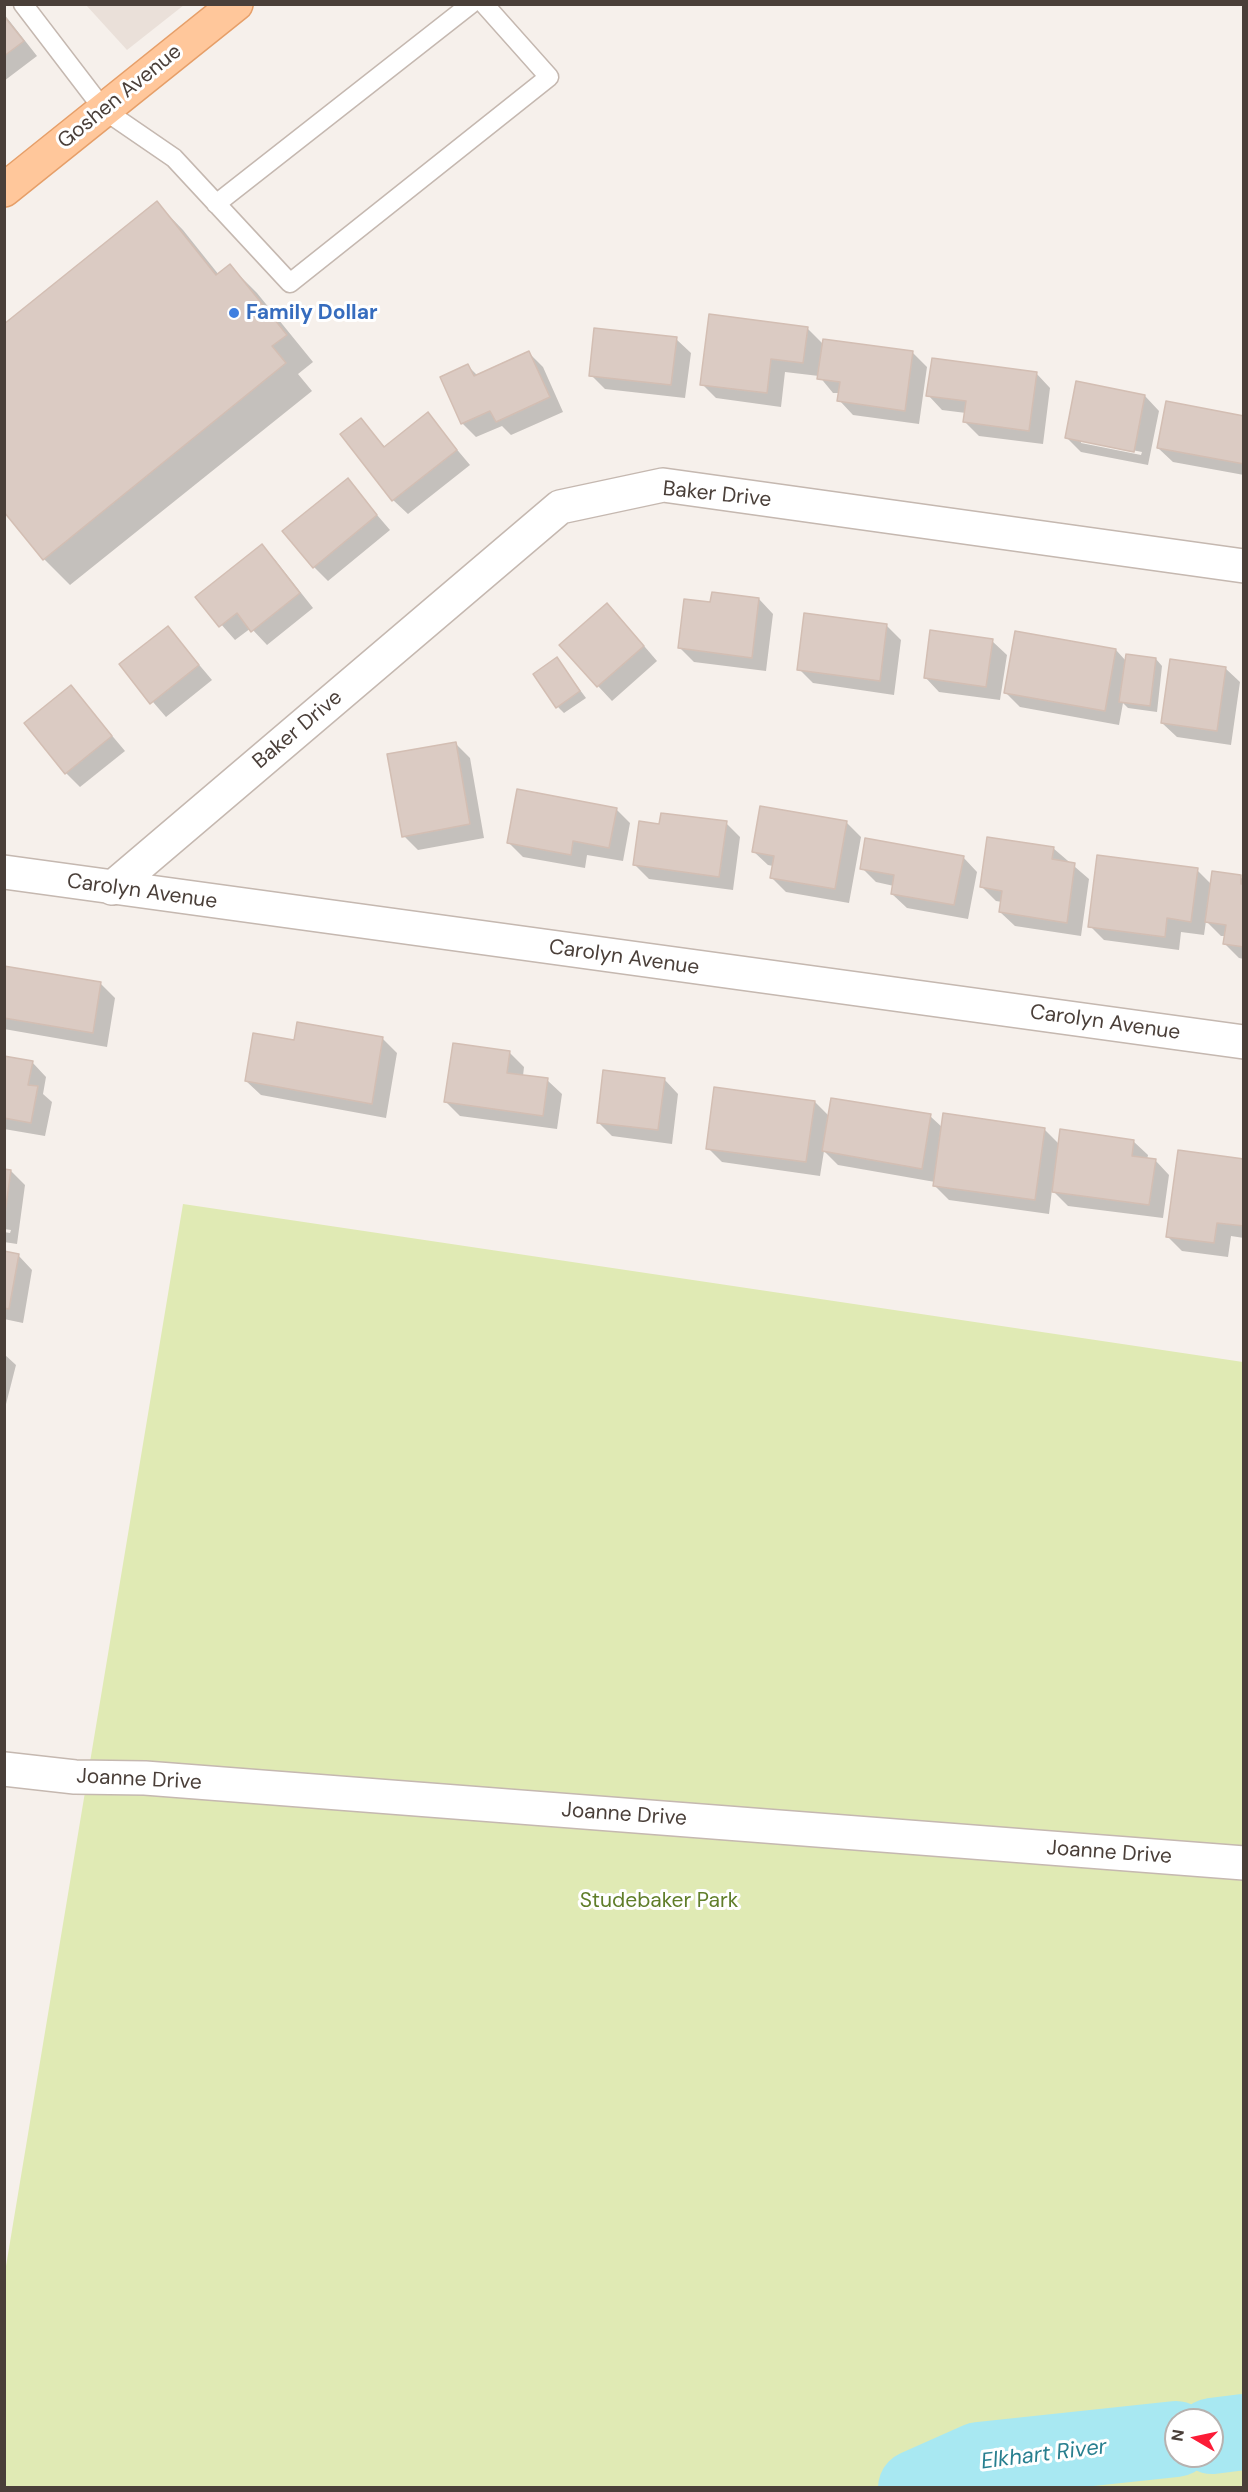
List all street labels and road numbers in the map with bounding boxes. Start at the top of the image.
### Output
street label: Goshen Avenue [53,39,187,155]
street label: Baker Drive [662,477,772,513]
street label: Baker Drive [248,685,348,775]
street label: Carolyn Avenue [65,869,219,915]
street label: Carolyn Avenue [547,935,701,981]
street label: Carolyn Avenue [1028,1000,1182,1046]
street label: Joanne Drive [76,1764,202,1796]
street label: Joanne Drive [560,1798,688,1832]
street label: Joanne Drive [1045,1836,1173,1870]

